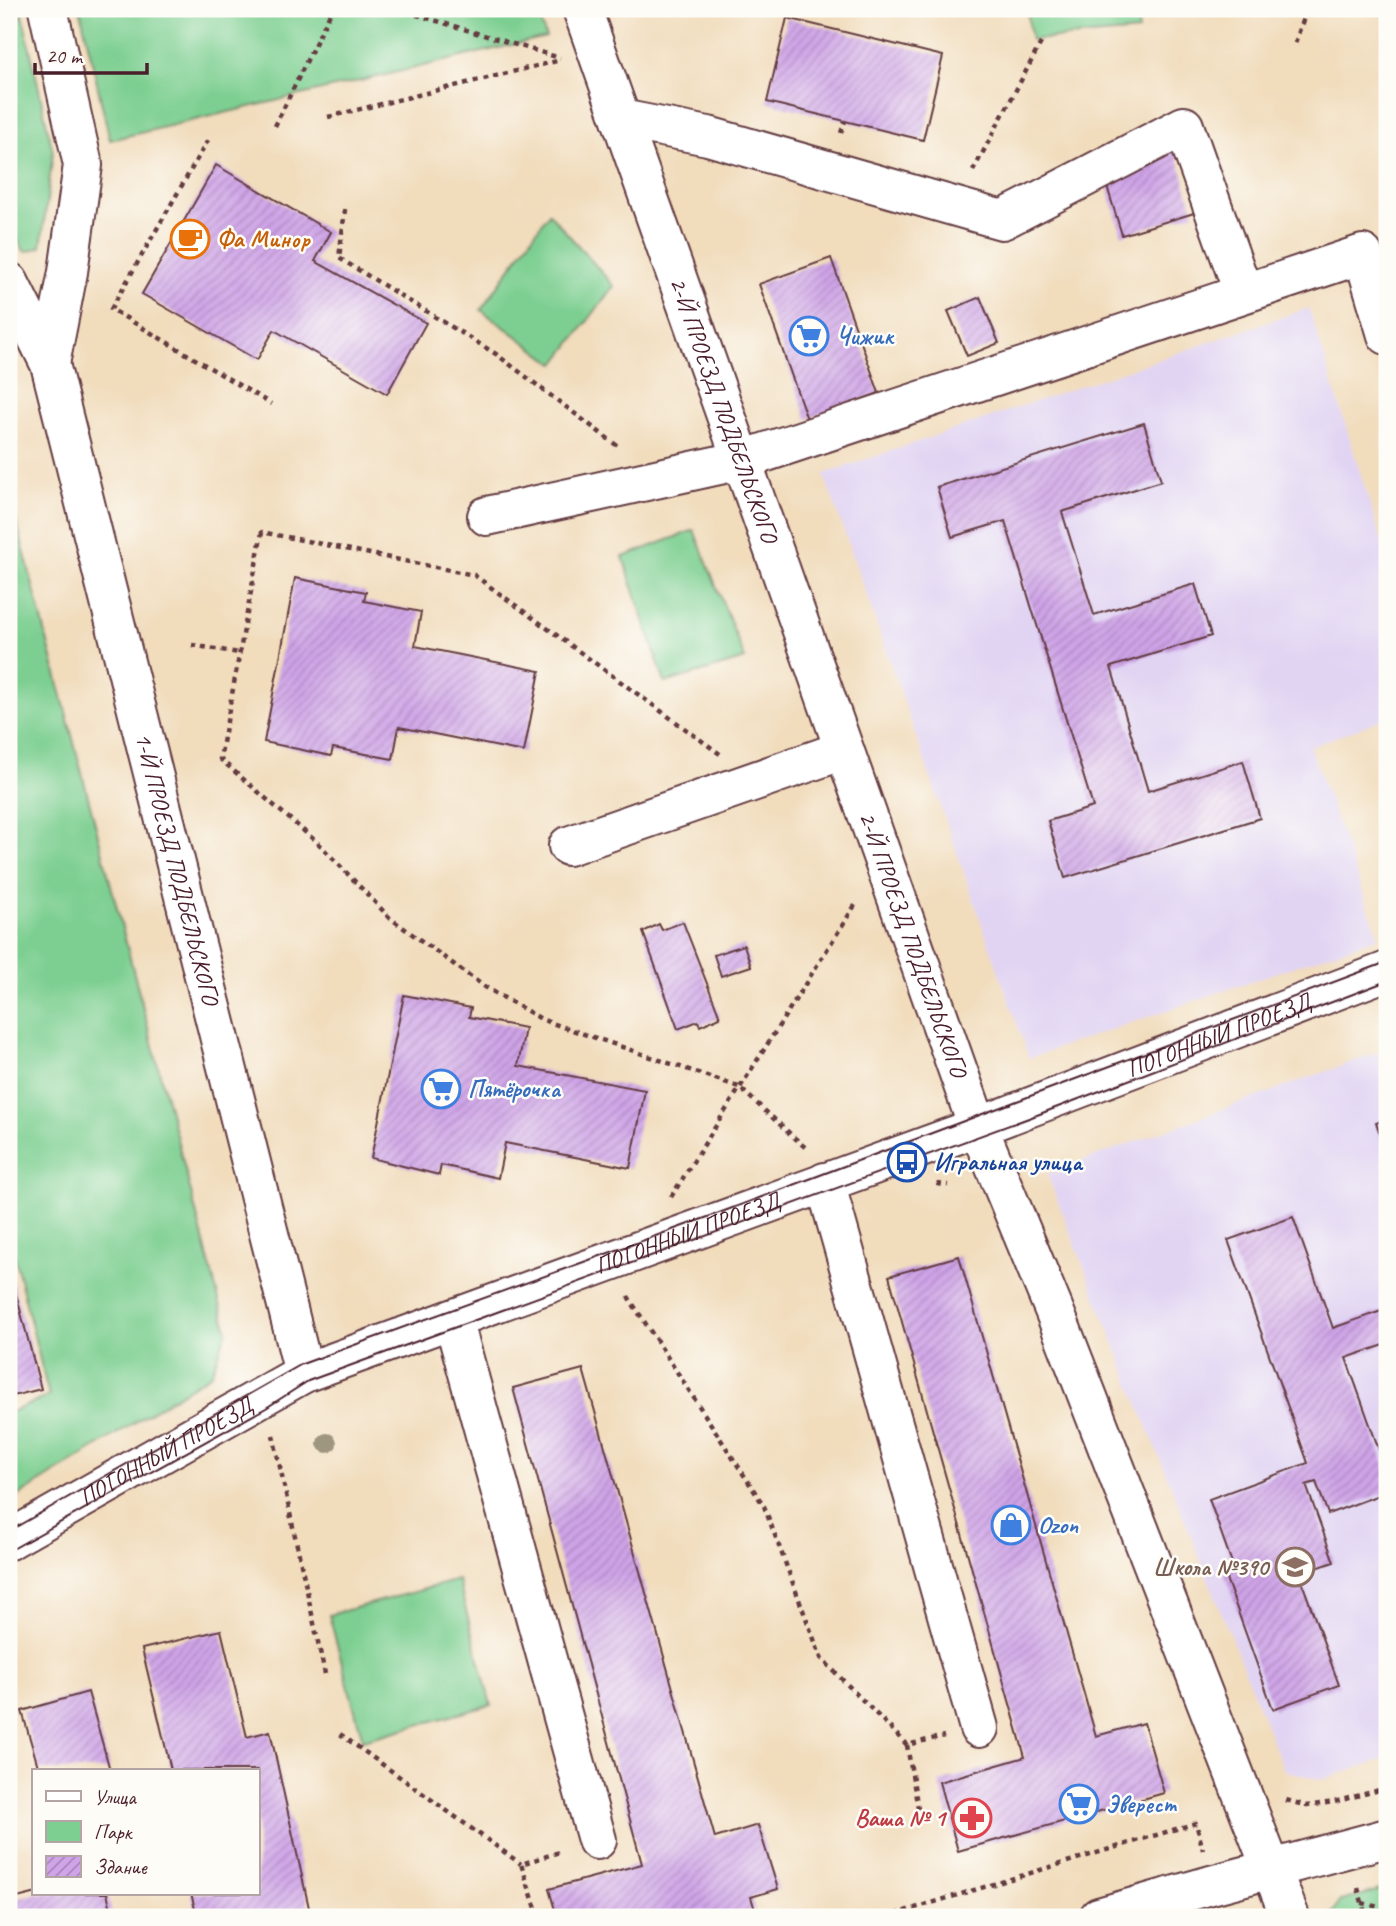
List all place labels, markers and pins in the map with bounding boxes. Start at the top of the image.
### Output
cafe icon: Фа Минор [169,218,211,260]
place label: Фа Минор [217,224,312,254]
supermarket icon: Чижик [788,315,830,357]
place label: Чижик [836,321,895,351]
supermarket icon: Пятёрочка [420,1068,462,1110]
place label: Пятёрочка [468,1074,561,1104]
bus stop icon: Игральная улица [886,1141,928,1183]
place label: Игральная улица [934,1147,1084,1177]
shop icon: Ozon [990,1504,1032,1546]
place label: Ozon [1038,1510,1079,1540]
school or university icon: Школа №390 [1274,1546,1316,1588]
place label: Школа №390 [1153,1552,1270,1582]
supermarket icon: Эверест [1058,1783,1100,1825]
place label: Эверест [1106,1789,1177,1819]
pharmacy icon: Ваша № 1 [951,1797,993,1839]
place label: Ваша № 1 [855,1803,948,1833]

